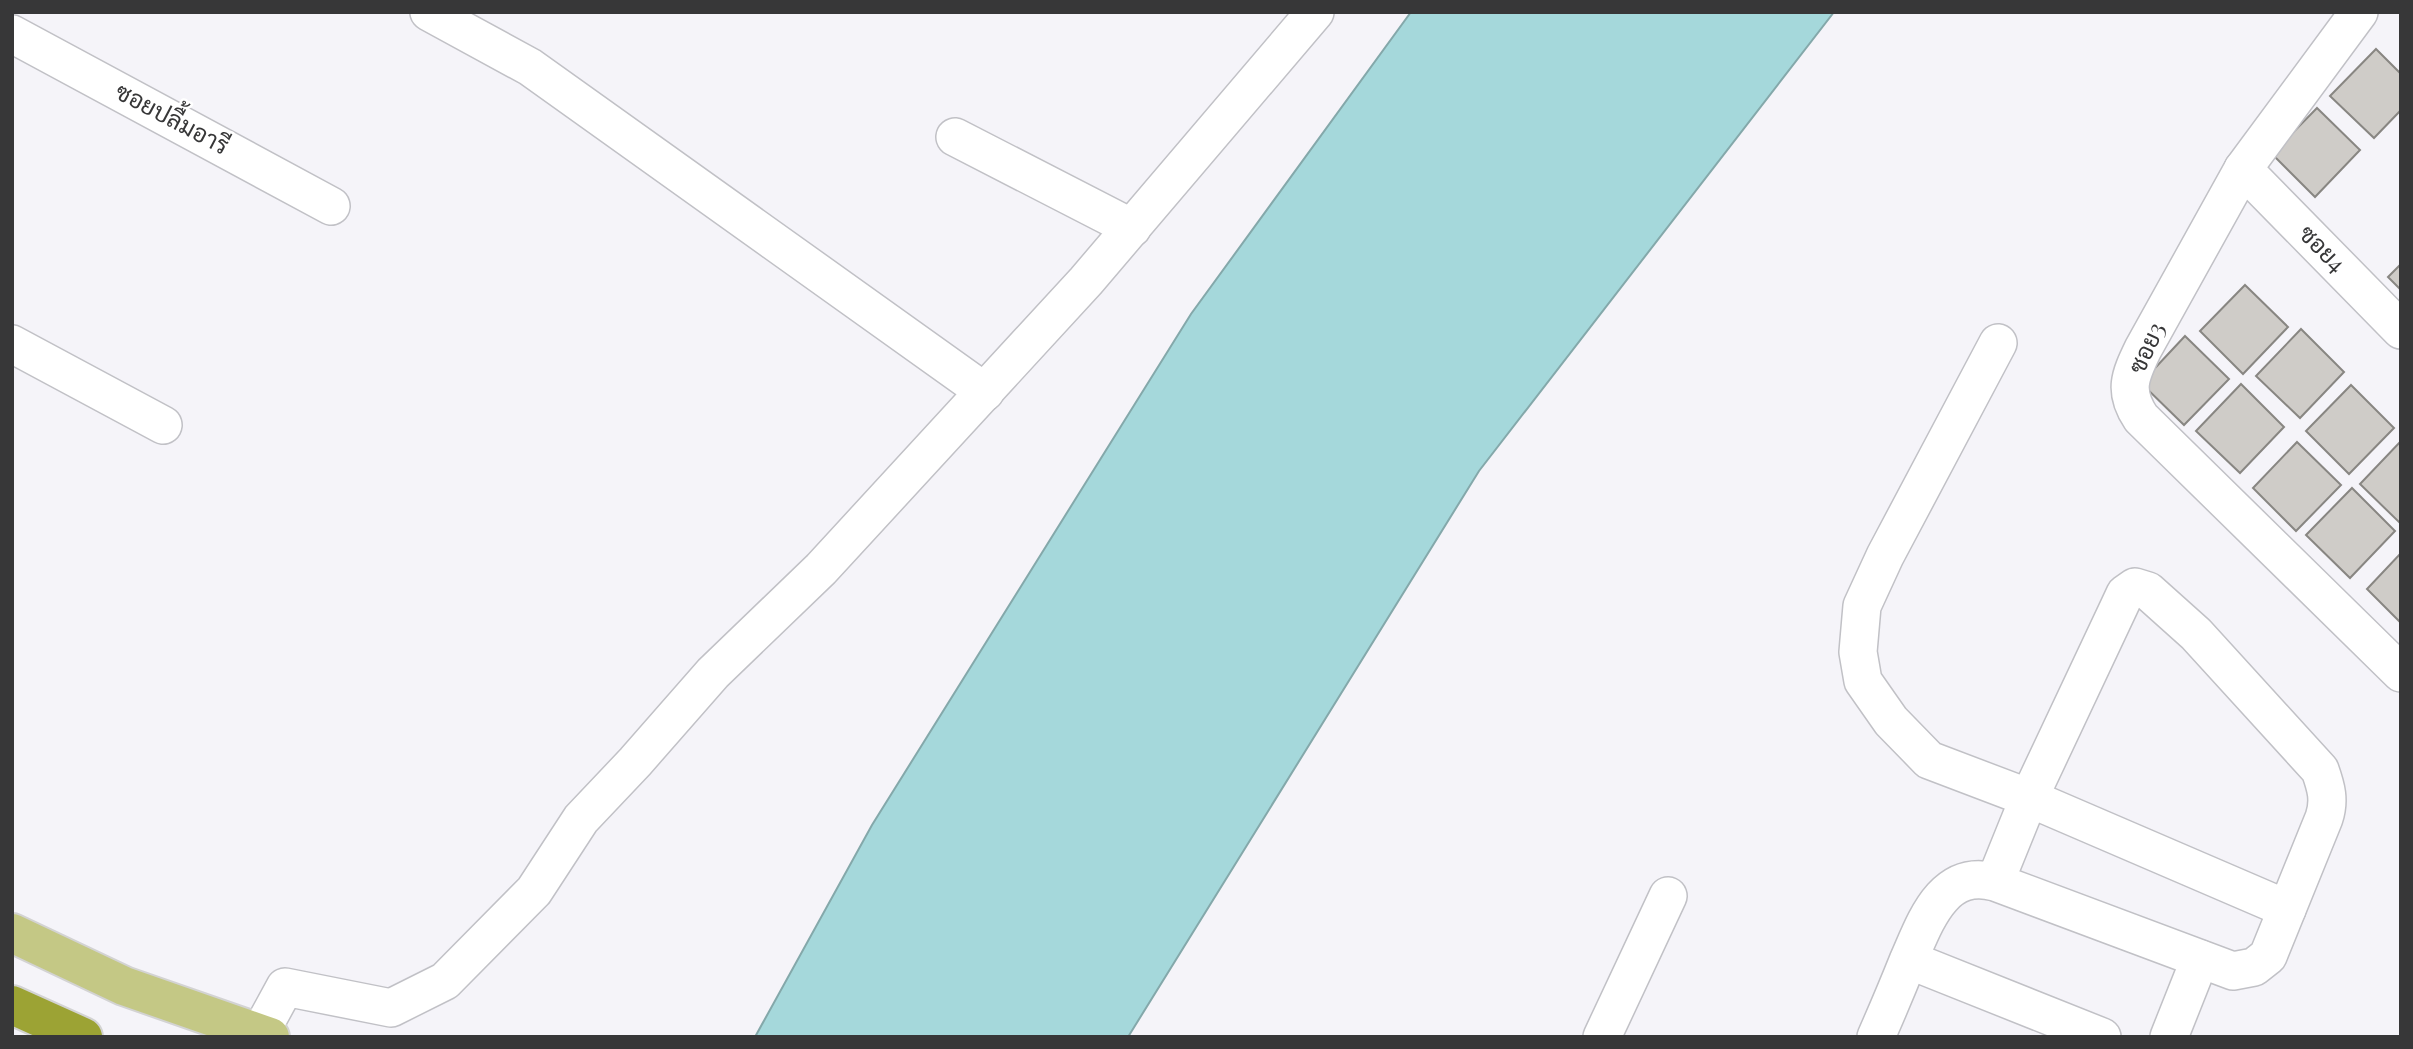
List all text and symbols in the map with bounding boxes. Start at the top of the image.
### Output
street label: ซอยปลื้มอารี [111,70,237,161]
street label: ซอย4 [2293,217,2354,278]
street label: ซอย3 [2119,316,2171,378]

